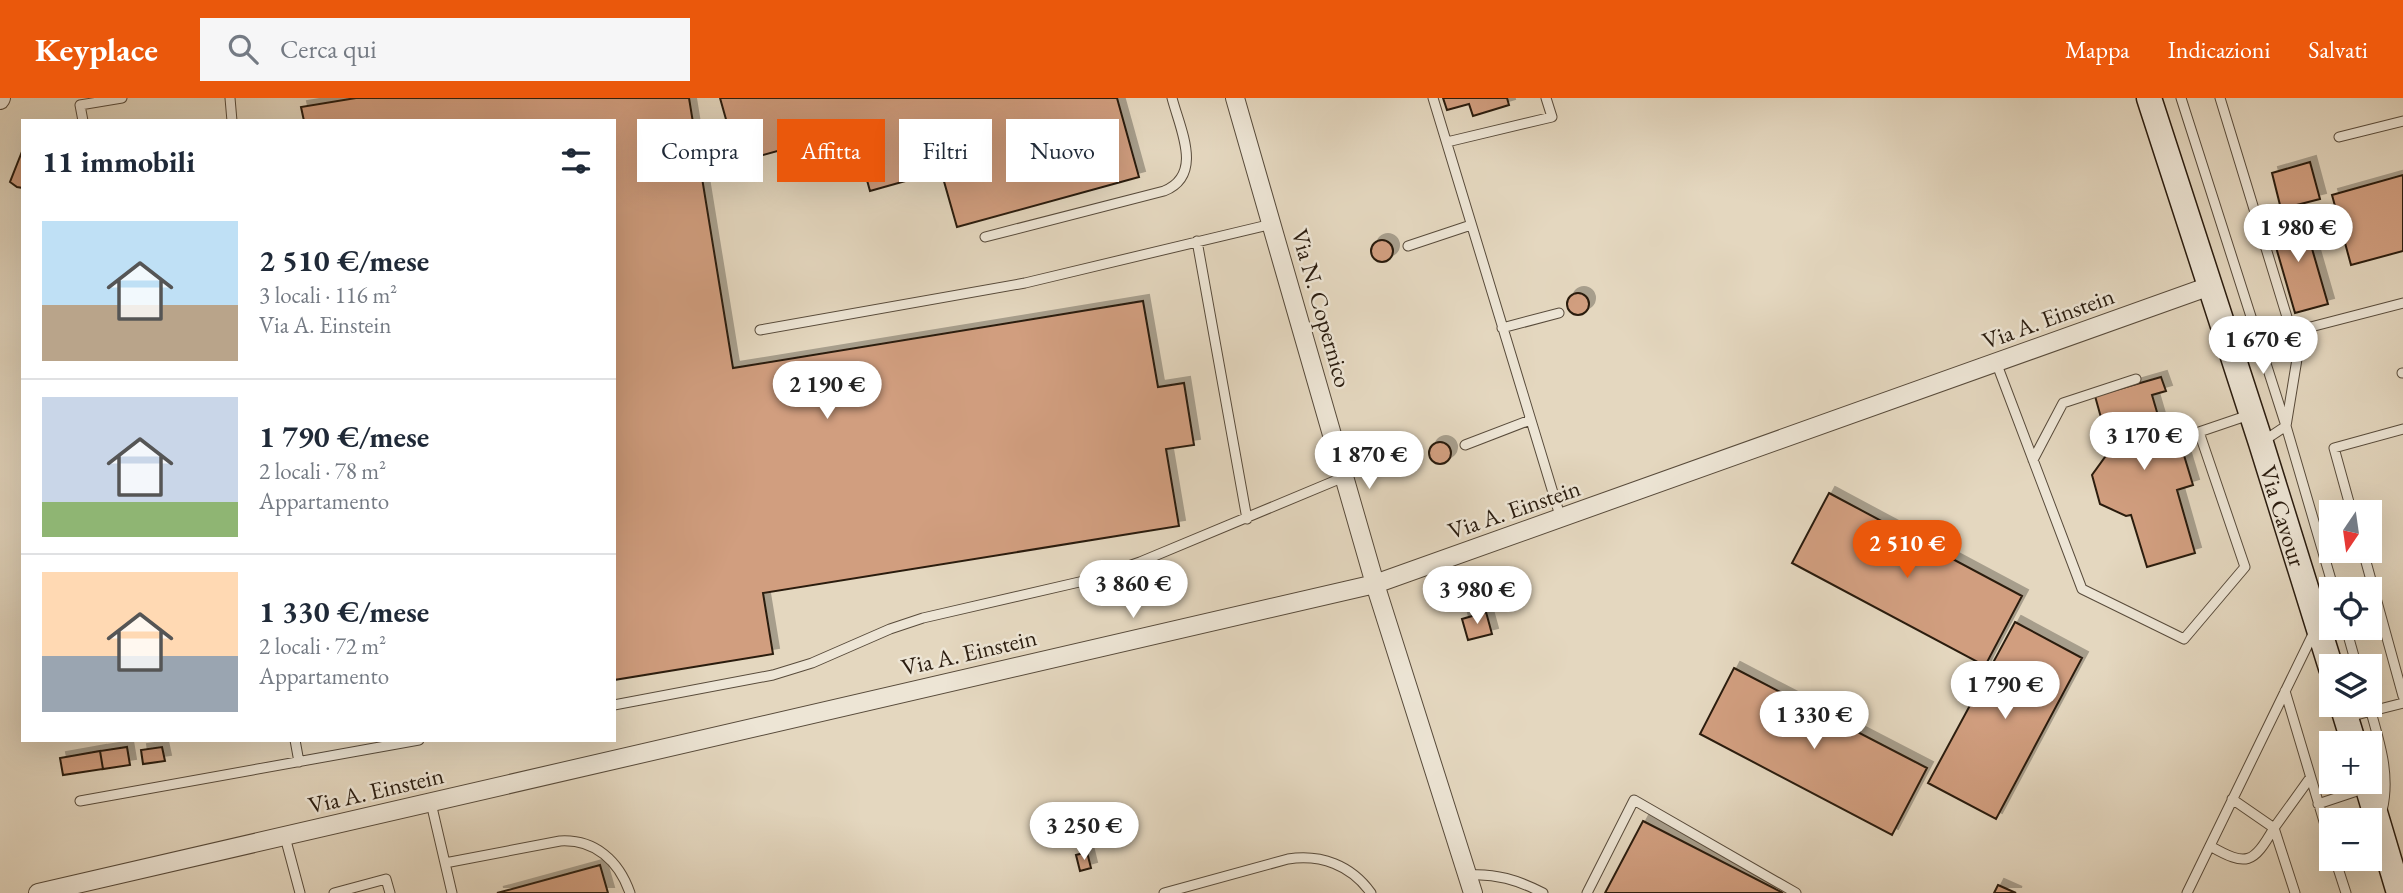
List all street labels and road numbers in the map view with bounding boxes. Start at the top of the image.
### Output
street label: Via N. Copernico [1285,225,1359,391]
street label: Via A. Einstein [1978,280,2119,356]
street label: Via Cavour [2253,461,2314,570]
street label: Via A. Einstein [1444,472,1585,546]
street label: Via A. Einstein [898,621,1040,683]
street label: Via A. Einstein [305,759,447,821]

